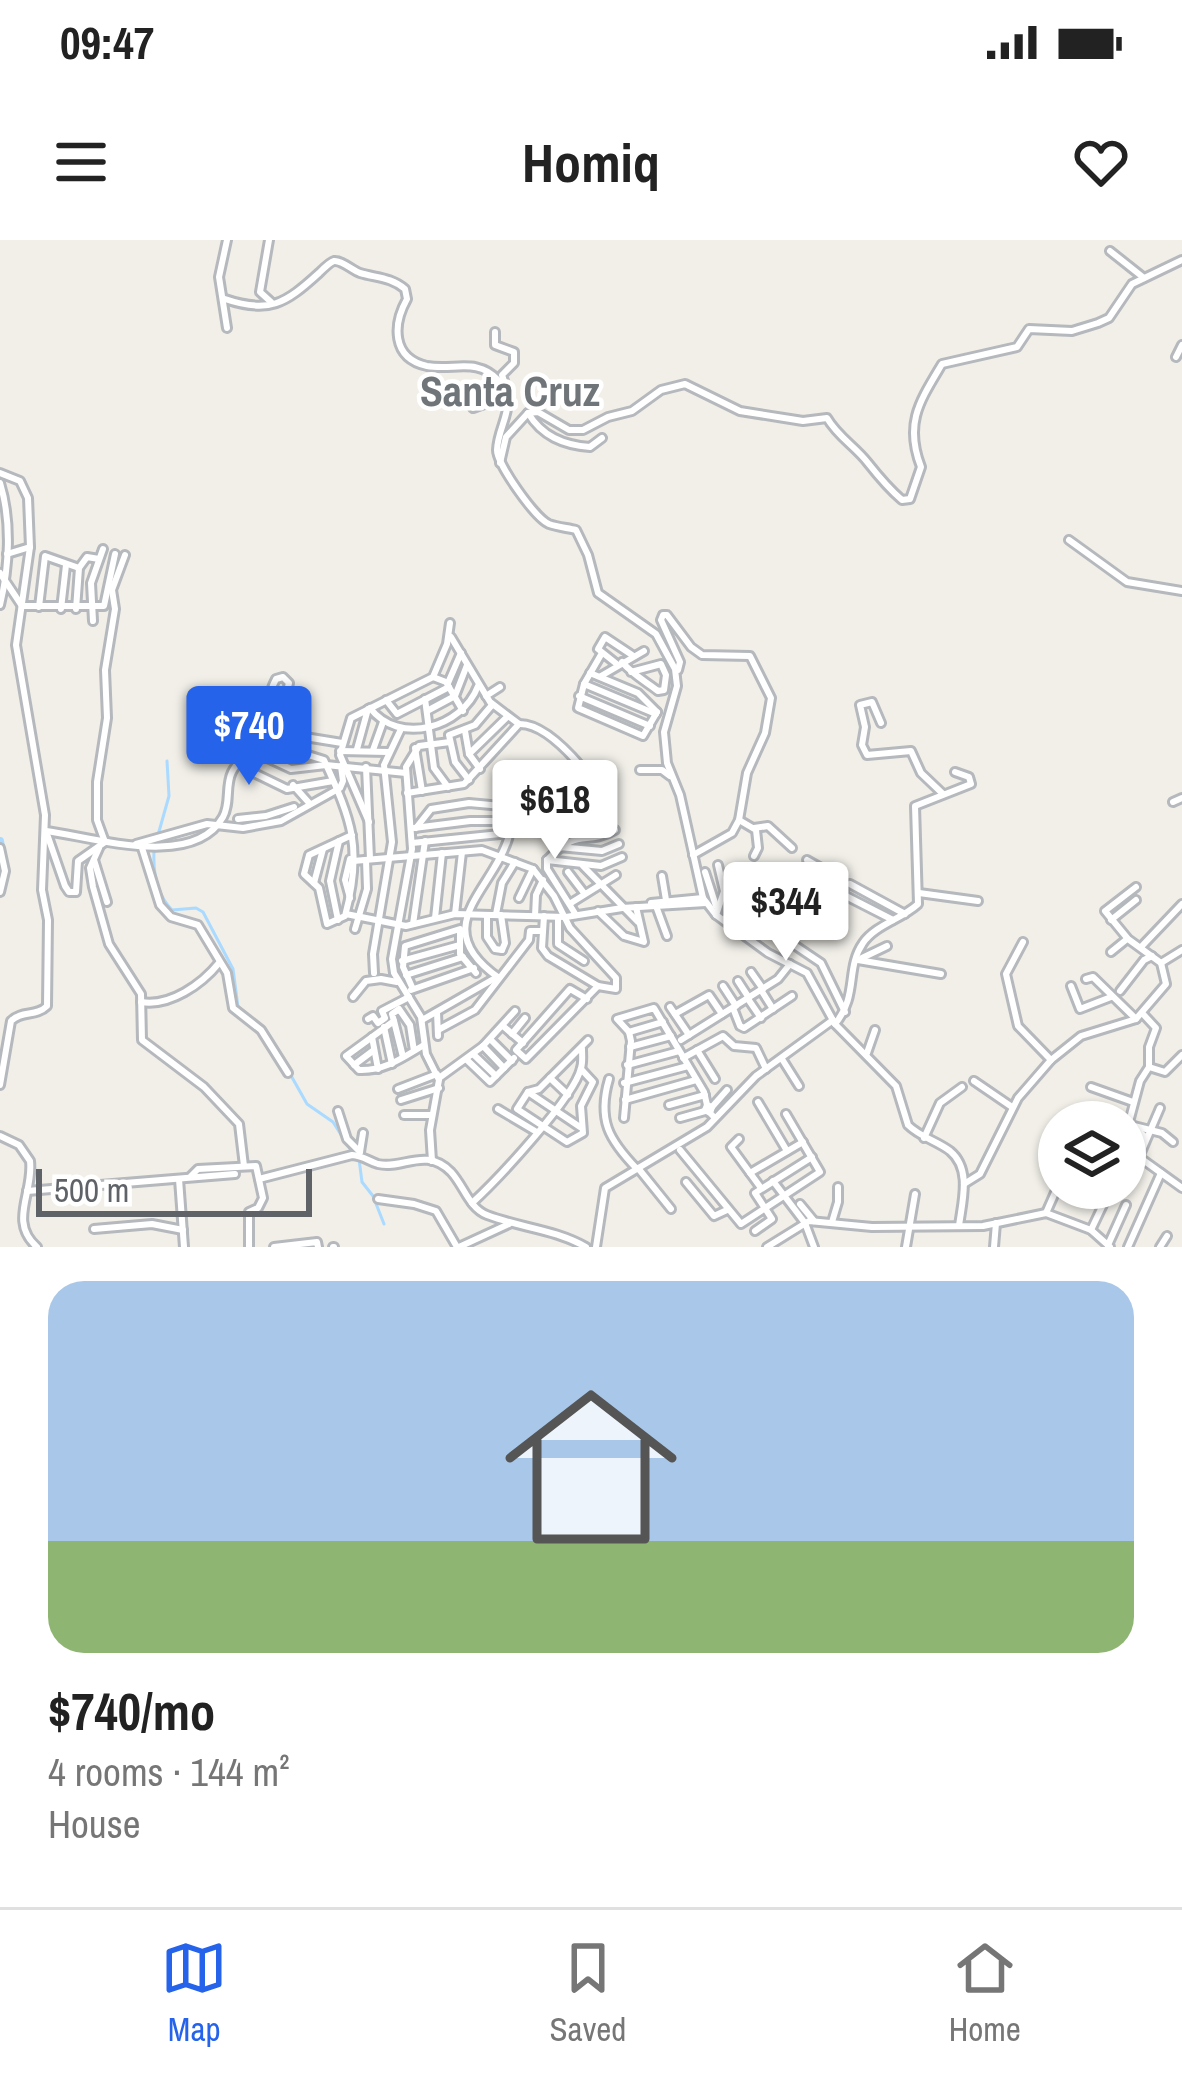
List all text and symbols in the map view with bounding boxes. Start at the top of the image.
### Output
text: 09:47 [60,12,154,73]
text: Homiq [522,126,660,199]
icon: menu [48,129,114,195]
icon: heart [1068,129,1134,195]
district label: Santa Cruz [420,363,600,419]
pin: $740 [178,686,320,788]
text: $740 [213,699,285,751]
pin: $618 [484,760,626,862]
text: $618 [519,773,591,825]
pin: $344 [715,862,857,964]
text: $344 [750,875,822,927]
map controls [1038,1101,1146,1209]
button: layers [1038,1101,1146,1209]
scale bar [36,1163,312,1216]
text: 500 m [54,1168,129,1212]
icon: home [483,1359,699,1575]
text: $740/mo [48,1677,215,1746]
text: 4 rooms · 144 m² [48,1746,290,1798]
text: House [48,1798,140,1850]
tab: Map [161,1935,227,2051]
tab: Saved [550,1935,626,2051]
tab: Home [949,1935,1021,2051]

